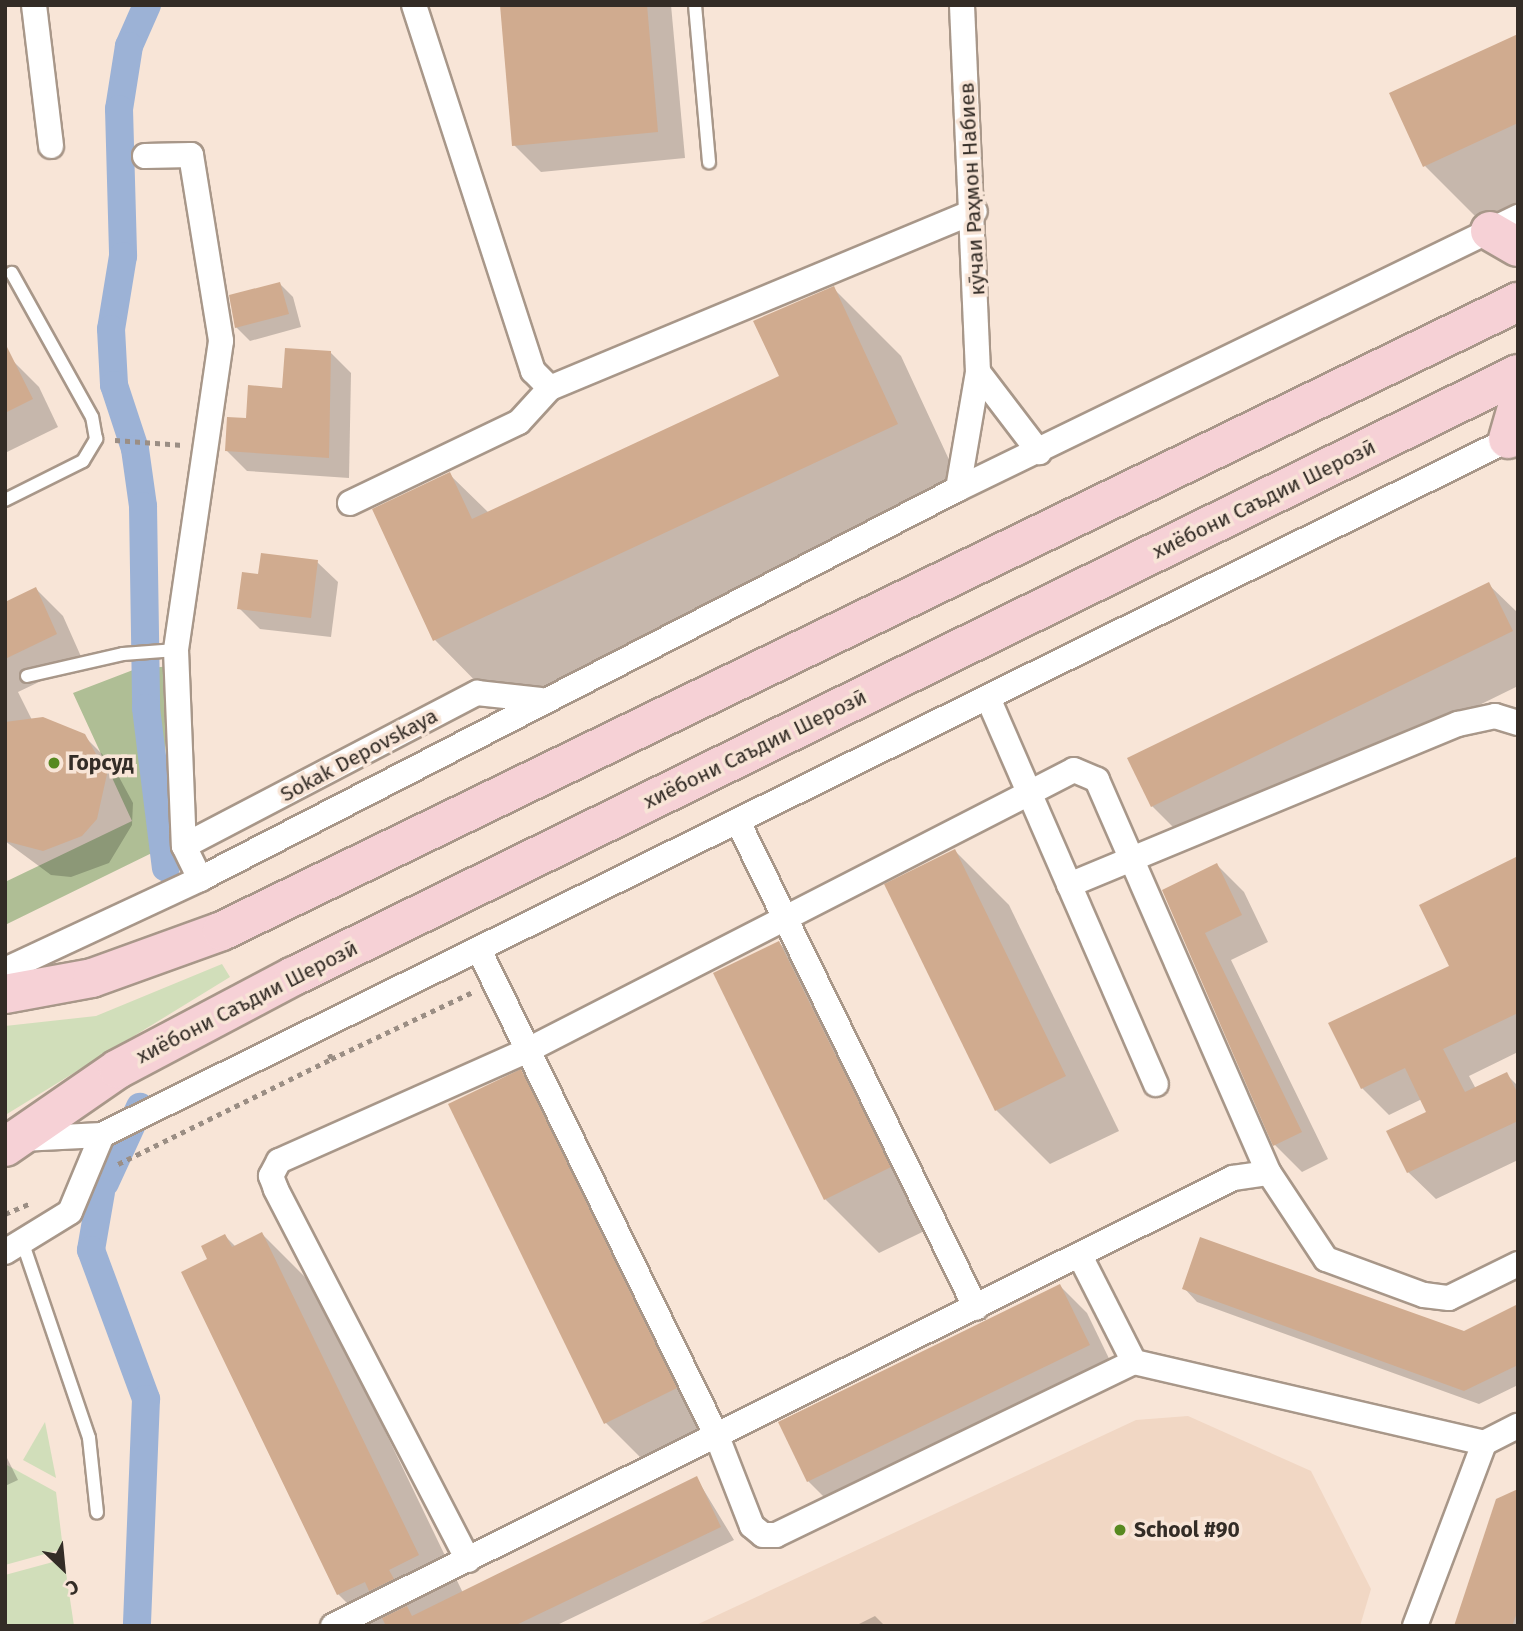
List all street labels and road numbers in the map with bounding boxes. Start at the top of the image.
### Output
street label: кӯчаи Раҳмон Набиев [954,82,990,296]
street label: хиёбони Саъдии Шерозӣ [1148,434,1380,564]
street label: хиёбони Саъдии Шерозӣ [639,684,871,814]
street label: Sokak Depovskaya [276,703,442,807]
street label: хиёбони Саъдии Шерозӣ [132,935,362,1069]

